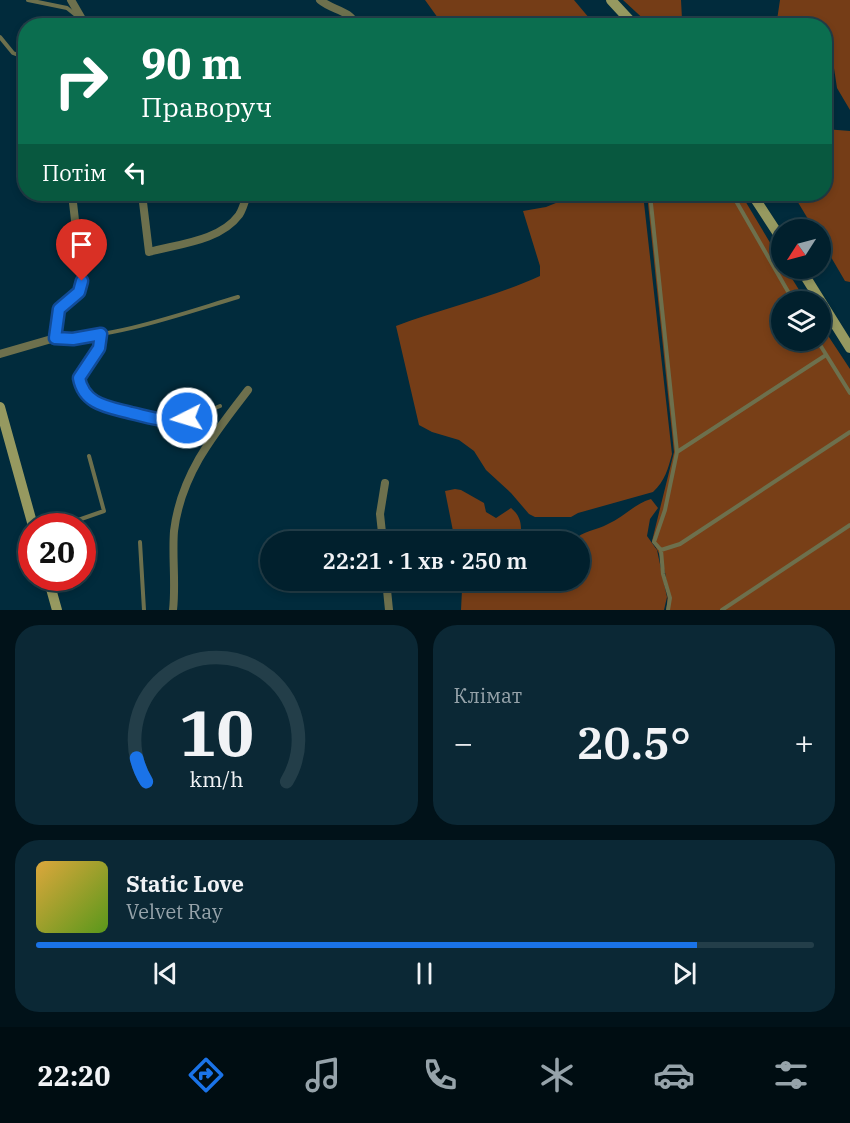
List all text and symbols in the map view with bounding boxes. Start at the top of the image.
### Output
text: 90 m [141,36,242,91]
icon: right [42,42,120,120]
text: Праворуч [141,89,272,124]
icon: left [119,156,152,189]
text: Потім [42,158,107,187]
pin [56,219,107,281]
north arrow [771,219,831,279]
map controls [771,219,831,351]
icon: arrive [65,228,98,261]
button: layers [771,291,831,351]
position arrow [155,386,219,450]
speed limit sign: 20 [18,513,96,591]
text: 22:21 · 1 хв · 250 m [323,546,527,575]
text: Клімат [454,682,522,709]
text: 10 [179,692,254,773]
text: 20.5° [576,713,691,771]
text: − [454,721,473,764]
text: + [794,721,814,764]
text: km/h [189,765,243,793]
text: Static Love [126,869,244,898]
text: Velvet Ray [126,898,223,925]
icon: previous [149,957,182,990]
icon: pause [408,957,441,990]
icon: next [668,957,701,990]
icon: directions [185,1054,227,1096]
icon: music [302,1054,344,1096]
icon: phone [419,1054,461,1096]
icon: climate [536,1054,578,1096]
icon: car [653,1054,695,1096]
icon: filters [770,1054,812,1096]
text: 22:20 [38,1058,110,1093]

